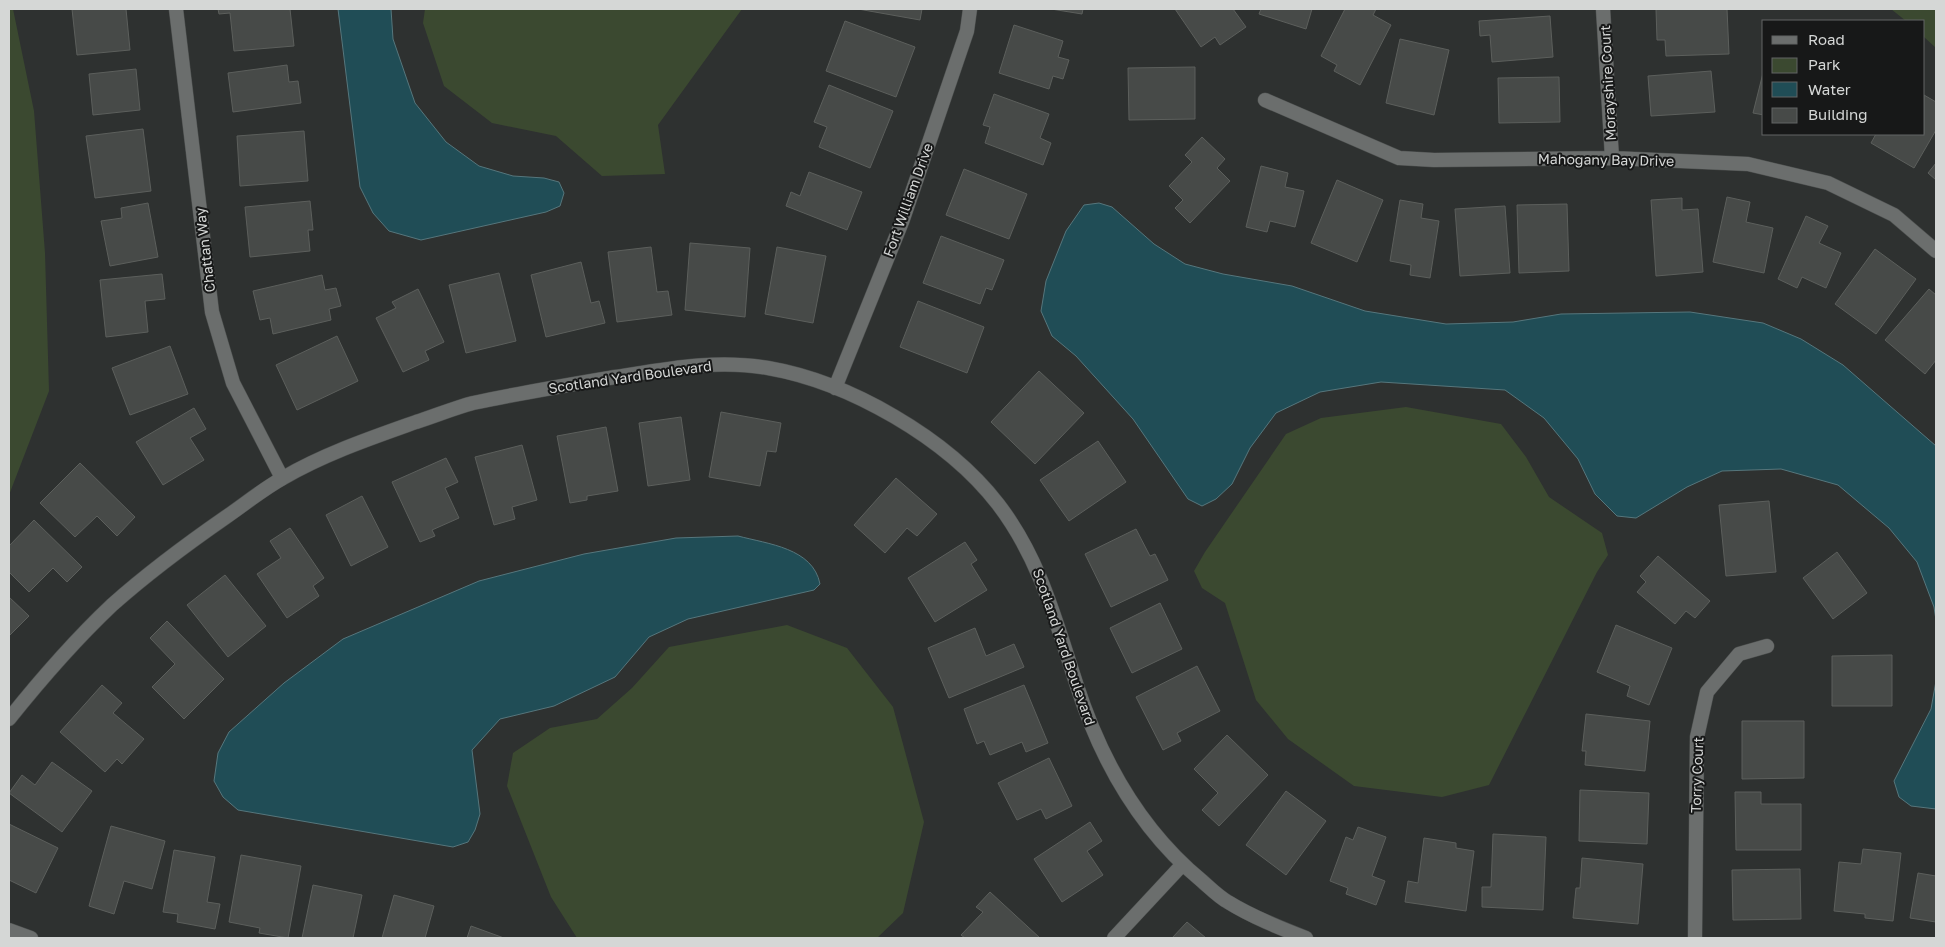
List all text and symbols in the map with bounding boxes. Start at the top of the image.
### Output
legend [1762,20,1925,135]
street label: Morayshire Court [1596,25,1619,141]
text: Road [1808,30,1845,48]
text: Park [1808,55,1841,73]
text: Water [1808,80,1851,98]
text: Building [1808,105,1868,123]
street label: Fort William Drive [879,141,936,259]
street label: Mahogany Bay Drive [1538,150,1674,169]
street label: Chattan Way [191,207,218,293]
street label: Scotland Yard Boulevard [547,357,713,396]
street label: Scotland Yard Boulevard [1030,566,1099,727]
street label: Torry Court [1687,737,1706,813]

